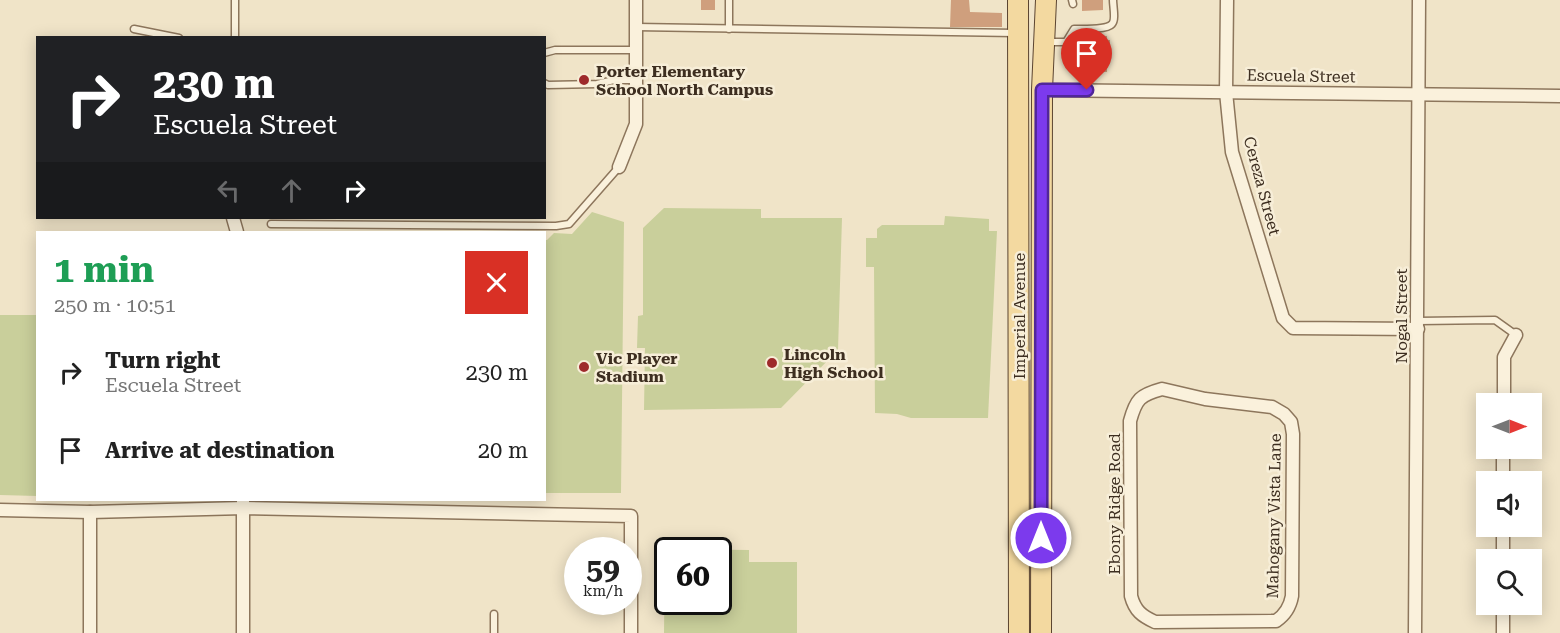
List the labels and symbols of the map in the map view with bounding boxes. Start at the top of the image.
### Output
pin [1061,28,1112,90]
place label: Porter Elementary School North Campus [596,62,773,99]
street label: Escuela Street [1246,66,1356,86]
marker: Porter Elementary School North Campus [577,73,591,87]
street label: Cereza Street [1240,134,1284,238]
street label: Imperial Avenue [1010,253,1029,379]
street label: Nogal Street [1392,269,1411,363]
place label: Lincoln High School [784,345,884,382]
place label: Vic Player Stadium [596,349,678,386]
marker: Lincoln High School [765,356,779,370]
marker: Vic Player Stadium [577,360,591,374]
north arrow [1476,393,1542,459]
street label: Ebony Ridge Road [1105,433,1124,575]
street label: Mahogany Vista Lane [1263,433,1285,599]
position arrow [1009,506,1073,570]
speed limit sign: 60 [654,537,732,615]

